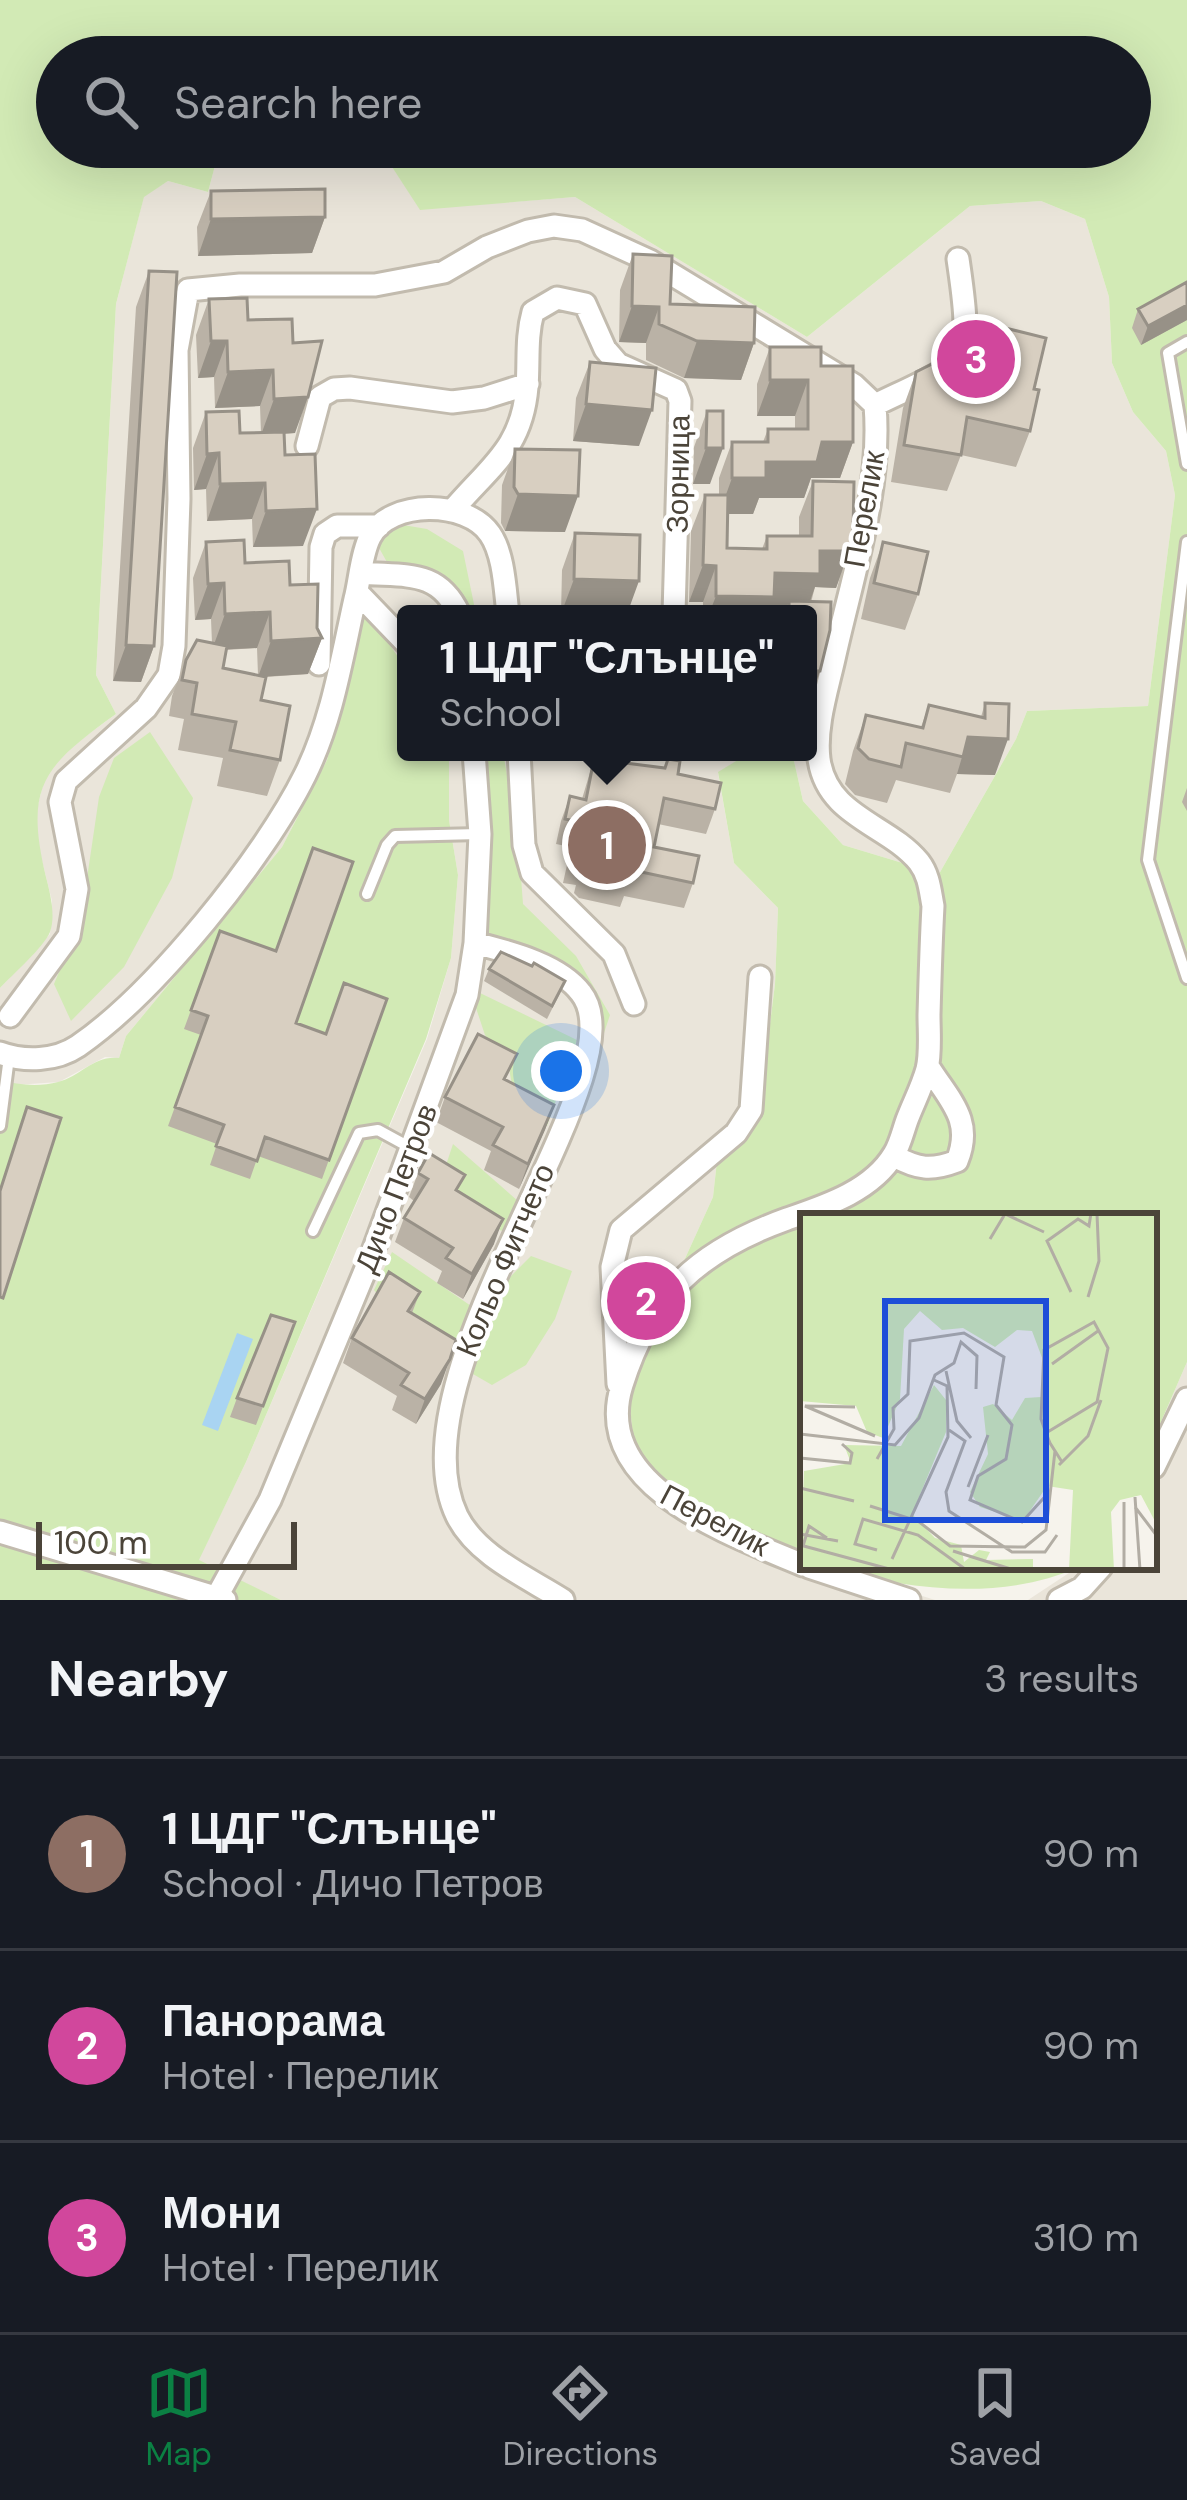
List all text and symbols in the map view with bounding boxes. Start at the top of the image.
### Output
search box [36,36,1151,168]
icon: search [78,69,144,135]
text: Search here [174,73,422,132]
pin: 3 [937,314,1015,404]
street label: Зорница [657,414,699,534]
street label: Перелик [835,447,894,570]
popup [397,605,817,761]
text: 1 ЦДГ "Слънце" [440,628,774,687]
text: School [440,687,562,738]
pin: 1 [568,800,646,890]
your location [531,1041,591,1101]
street label: Дичо Петров [346,1098,446,1278]
street label: Кольо Фитчето [447,1158,563,1362]
inset map [800,1213,1157,1570]
pin: 2 [607,1256,685,1346]
street label: Перелик [654,1475,777,1565]
scale bar [36,1516,297,1569]
text: 100 m [54,1521,148,1564]
text: Nearby [48,1645,229,1712]
text: 3 results [984,1653,1139,1704]
text: 1 ЦДГ "Слънце" [162,1799,497,1858]
text: 1 [80,1828,94,1879]
text: 90 m [1043,1828,1139,1879]
text: School · Дичо Петров [162,1858,544,1909]
text: Панорама [162,1991,384,2050]
text: 2 [76,2020,98,2071]
text: 90 m [1043,2020,1139,2071]
text: Hotel · Перелик [162,2050,438,2101]
text: Мони [162,2183,282,2242]
text: 3 [75,2212,99,2263]
text: 310 m [1033,2212,1139,2263]
text: Hotel · Перелик [162,2242,438,2293]
tab: Map [145,2360,212,2475]
tab: Directions [503,2360,658,2475]
tab: Saved [949,2360,1042,2475]

